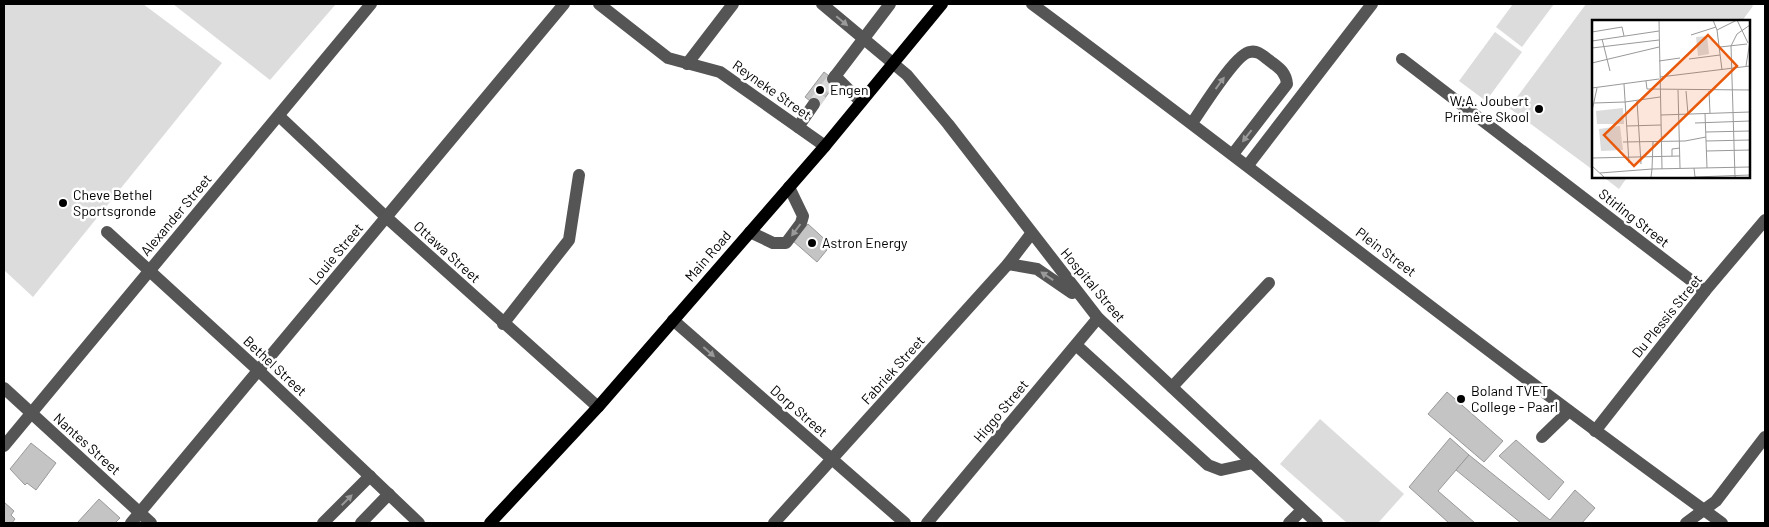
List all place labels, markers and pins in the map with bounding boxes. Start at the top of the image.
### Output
place label: Engen [830,81,869,98]
marker: Engen [814,84,826,96]
place label: W.A. Joubert Primêre Skool [1444,92,1529,125]
marker: W.A. Joubert Primêre Skool [1533,103,1545,115]
place label: Cheve Bethel Sportsgronde [73,186,156,219]
marker: Cheve Bethel Sportsgronde [57,197,69,209]
place label: Astron Energy [822,234,908,251]
marker: Astron Energy [806,237,818,249]
place label: Boland TVET College - Paarl [1471,382,1558,415]
marker: Boland TVET College - Paarl [1455,393,1467,405]

